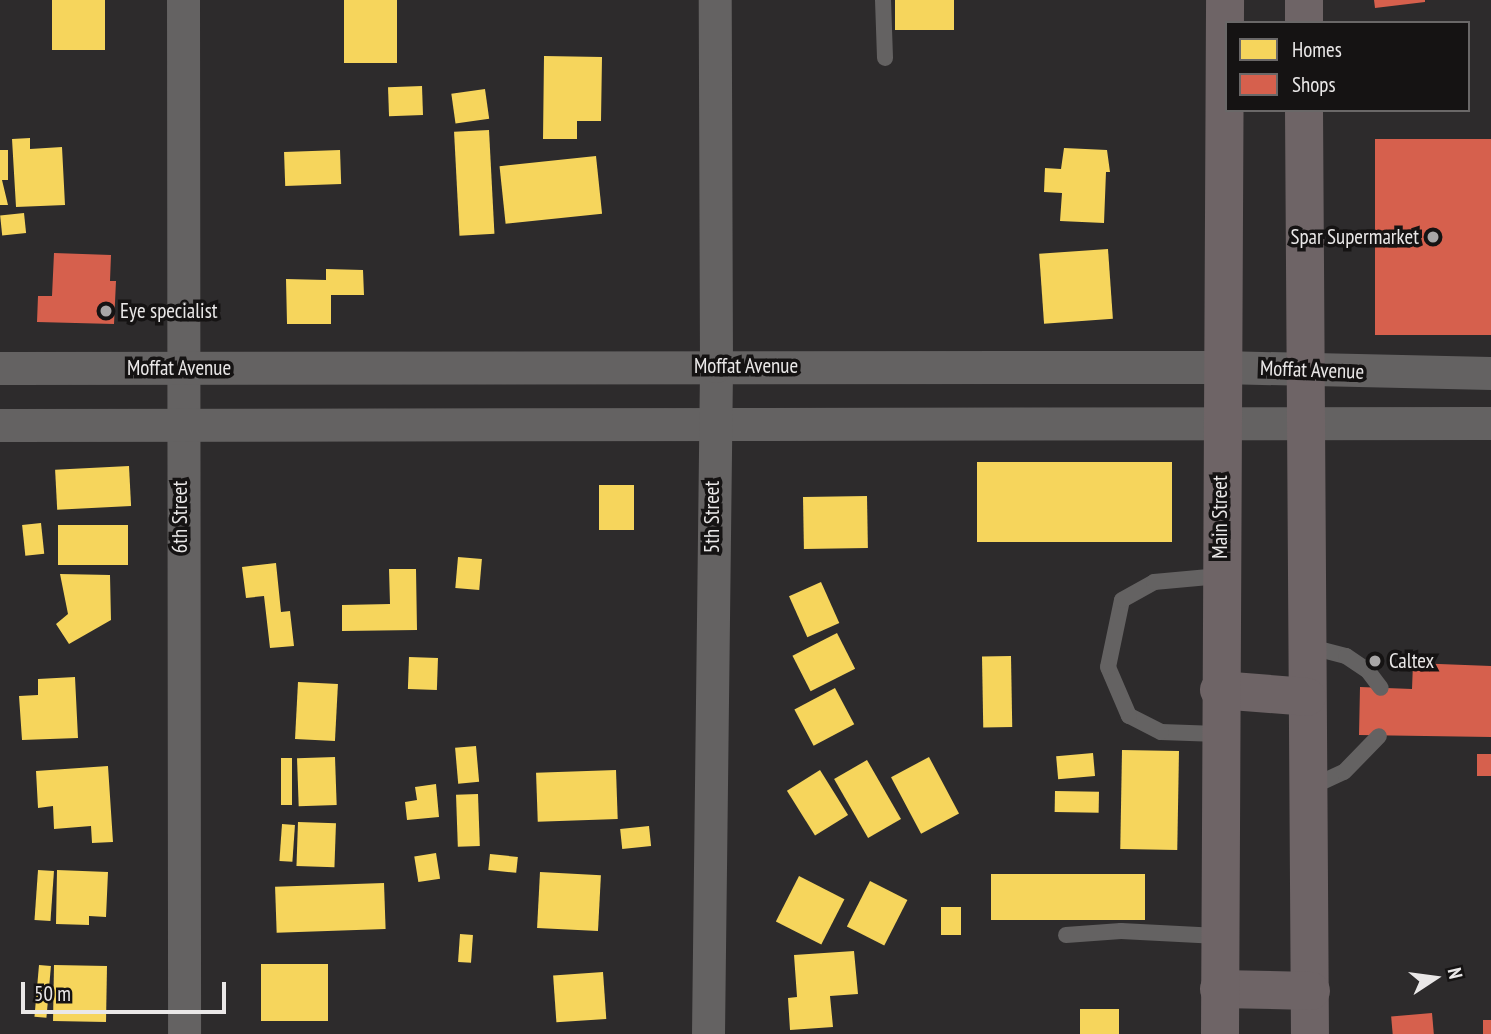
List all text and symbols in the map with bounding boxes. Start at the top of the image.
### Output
legend [1225,21,1470,112]
text: Homes [1292,36,1342,63]
text: Shops [1292,71,1336,98]
place label: Spar Supermarket [1290,224,1419,250]
marker: Spar Supermarket [1425,229,1441,245]
place label: Eye specialist [120,298,218,324]
marker: Eye specialist [98,303,114,319]
street label: Moffat Avenue [694,353,798,379]
street label: Moffat Avenue [127,355,231,381]
street label: Moffat Avenue [1259,356,1365,384]
street label: Main Street [1207,475,1233,559]
street label: 6th Street [167,481,193,553]
street label: 5th Street [699,481,725,553]
place label: Caltex [1389,648,1434,674]
marker: Caltex [1367,653,1383,669]
north arrow [1400,943,1470,1013]
text: N [1443,966,1468,981]
scale bar [24,968,229,1012]
text: 50 m [34,980,71,1007]

